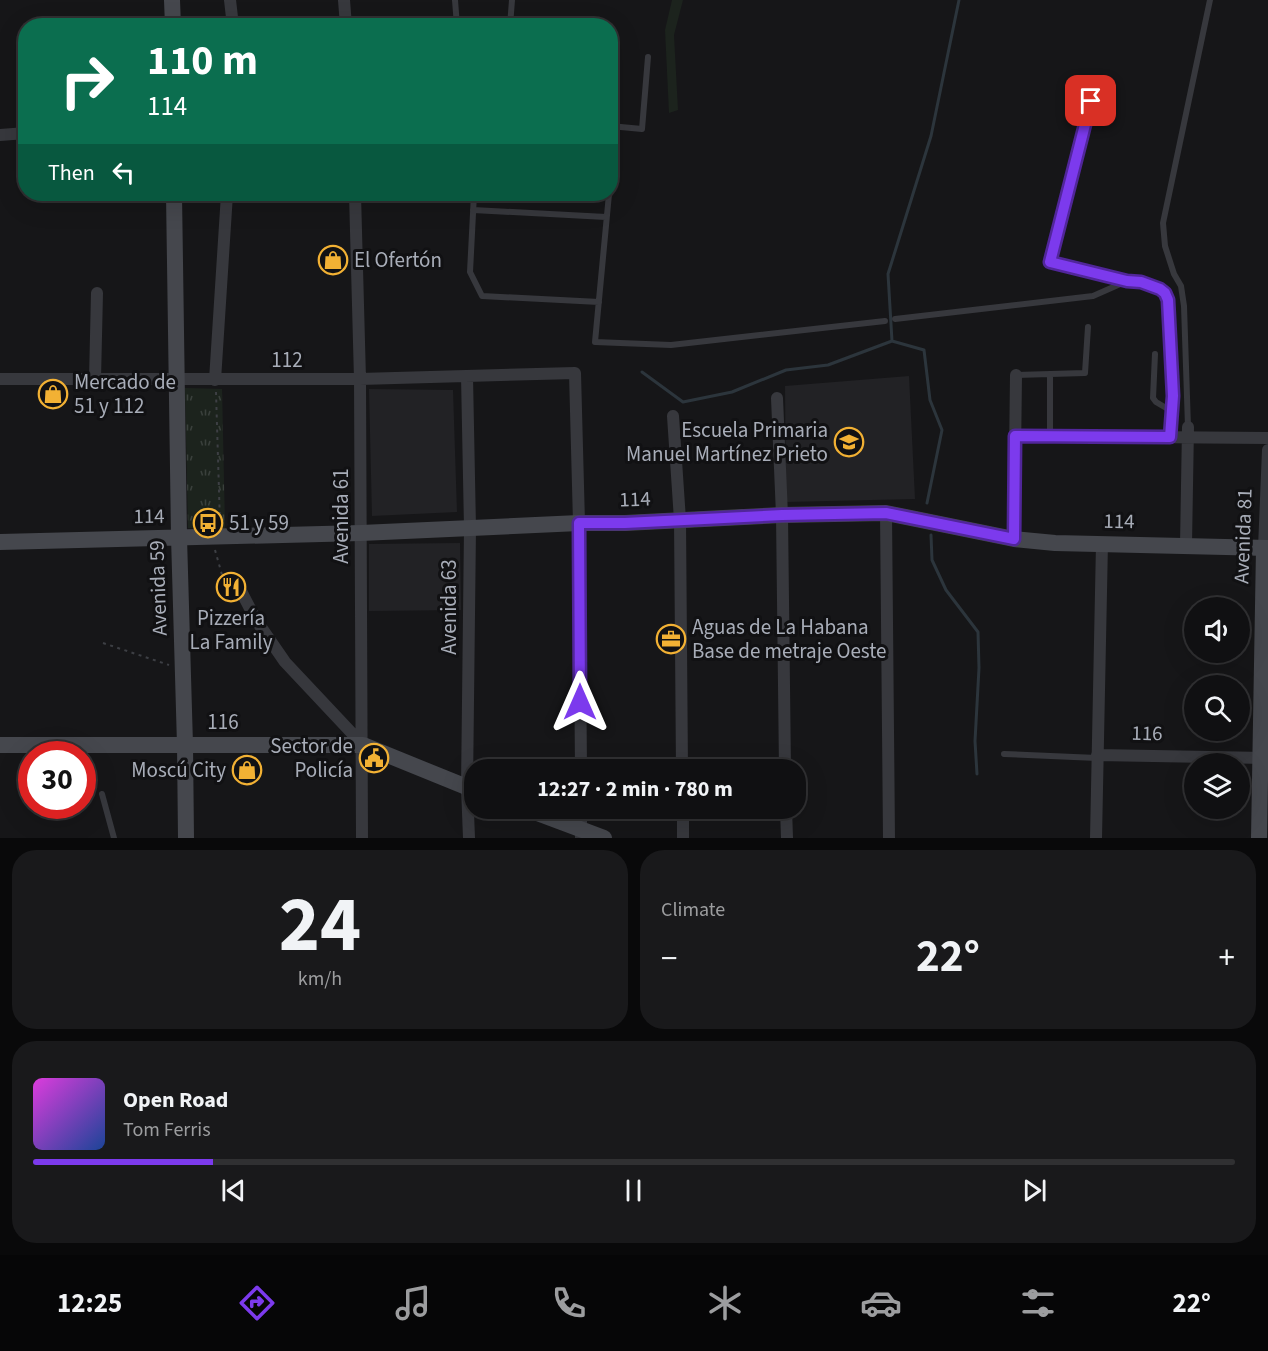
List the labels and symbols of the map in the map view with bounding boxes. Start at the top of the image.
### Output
pin [1065,75,1116,126]
shop icon: El Ofertón [317,244,349,276]
place label: El Ofertón [354,245,442,275]
street label: 112 [271,345,303,375]
place label: Mercado de 51 y 112 [74,367,176,421]
shop icon: Mercado de 51 y 112 [37,378,69,410]
place label: Escuela Primaria Manuel Martínez Prieto [626,415,828,469]
school or university icon: Escuela Primaria Manuel Martínez Prieto [833,426,865,458]
street label: Avenida 61 [326,468,356,564]
street label: 114 [619,483,651,515]
street label: Avenida 81 [1226,488,1260,584]
street label: 114 [133,501,165,531]
street label: 114 [1103,506,1135,536]
bus stop icon: 51 y 59 [192,507,224,539]
place label: 51 y 59 [229,508,289,538]
street label: Avenida 59 [141,540,175,636]
street label: Avenida 63 [434,559,464,655]
restaurant icon: Pizzería La Family [215,571,247,603]
place label: Pizzería La Family [190,603,273,657]
place label: Aguas de La Habana Base de metraje Oeste [692,612,886,666]
office icon: Aguas de La Habana Base de metraje Oeste [655,623,687,655]
position arrow [548,670,612,734]
street label: 116 [207,707,239,737]
street label: 116 [1131,718,1163,748]
place label: Sector de Policía [270,731,353,785]
speed limit sign: 30 [18,741,96,819]
public building icon: Sector de Policía [358,742,390,774]
shop icon: Moscú City [231,754,263,786]
place label: Moscú City [131,755,226,785]

